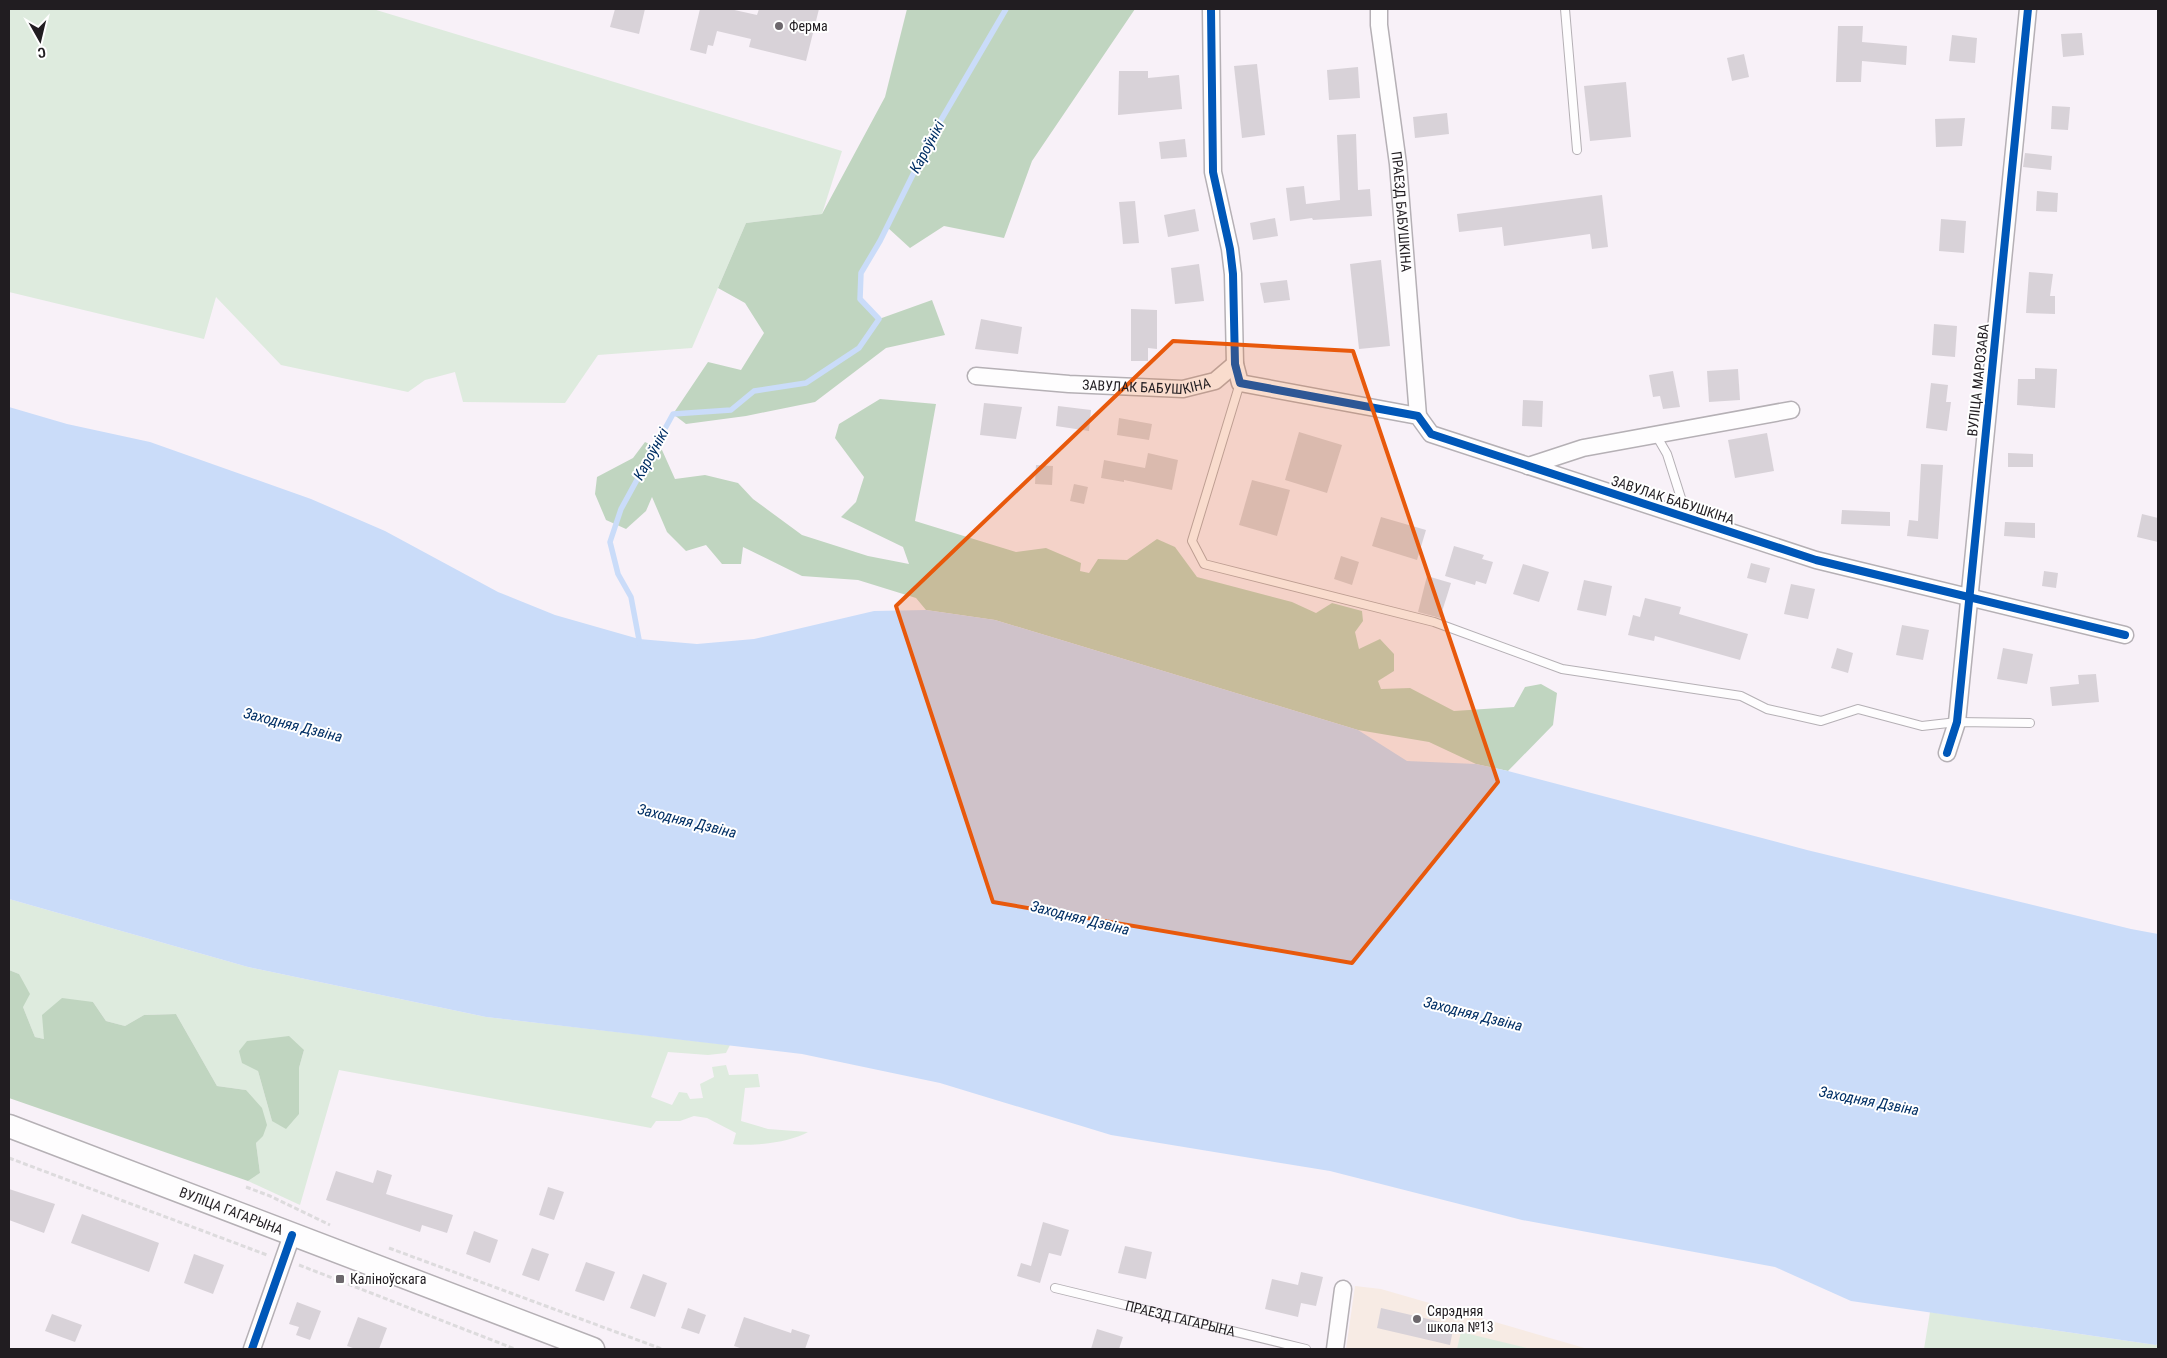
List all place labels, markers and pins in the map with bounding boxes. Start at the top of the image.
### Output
place label: Ферма [789,18,828,34]
marker: Ферма [773,20,785,32]
place label: Каліноўскага [350,1271,427,1287]
marker: Каліноўскага [334,1273,346,1285]
place label: Сярэдняя школа №13 [1427,1303,1494,1335]
marker: Сярэдняя школа №13 [1411,1313,1423,1325]

